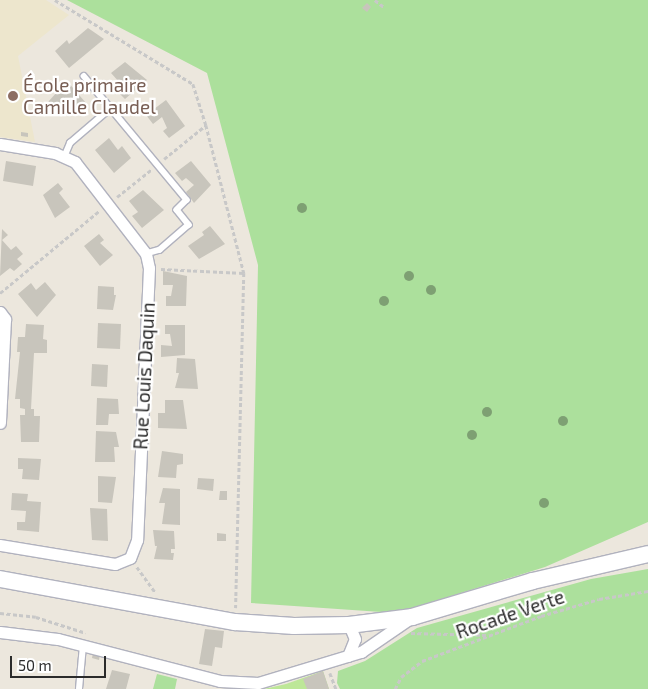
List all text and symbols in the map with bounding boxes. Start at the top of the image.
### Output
place label: École primaire Camille Claudel [23,74,156,118]
marker: École primaire Camille Claudel [7,90,19,102]
street label: Rue Louis Daquin [129,302,159,450]
street label: Rocade Verte [453,585,567,643]
scale bar [12,646,109,678]
text: 50 m [18,656,52,674]

